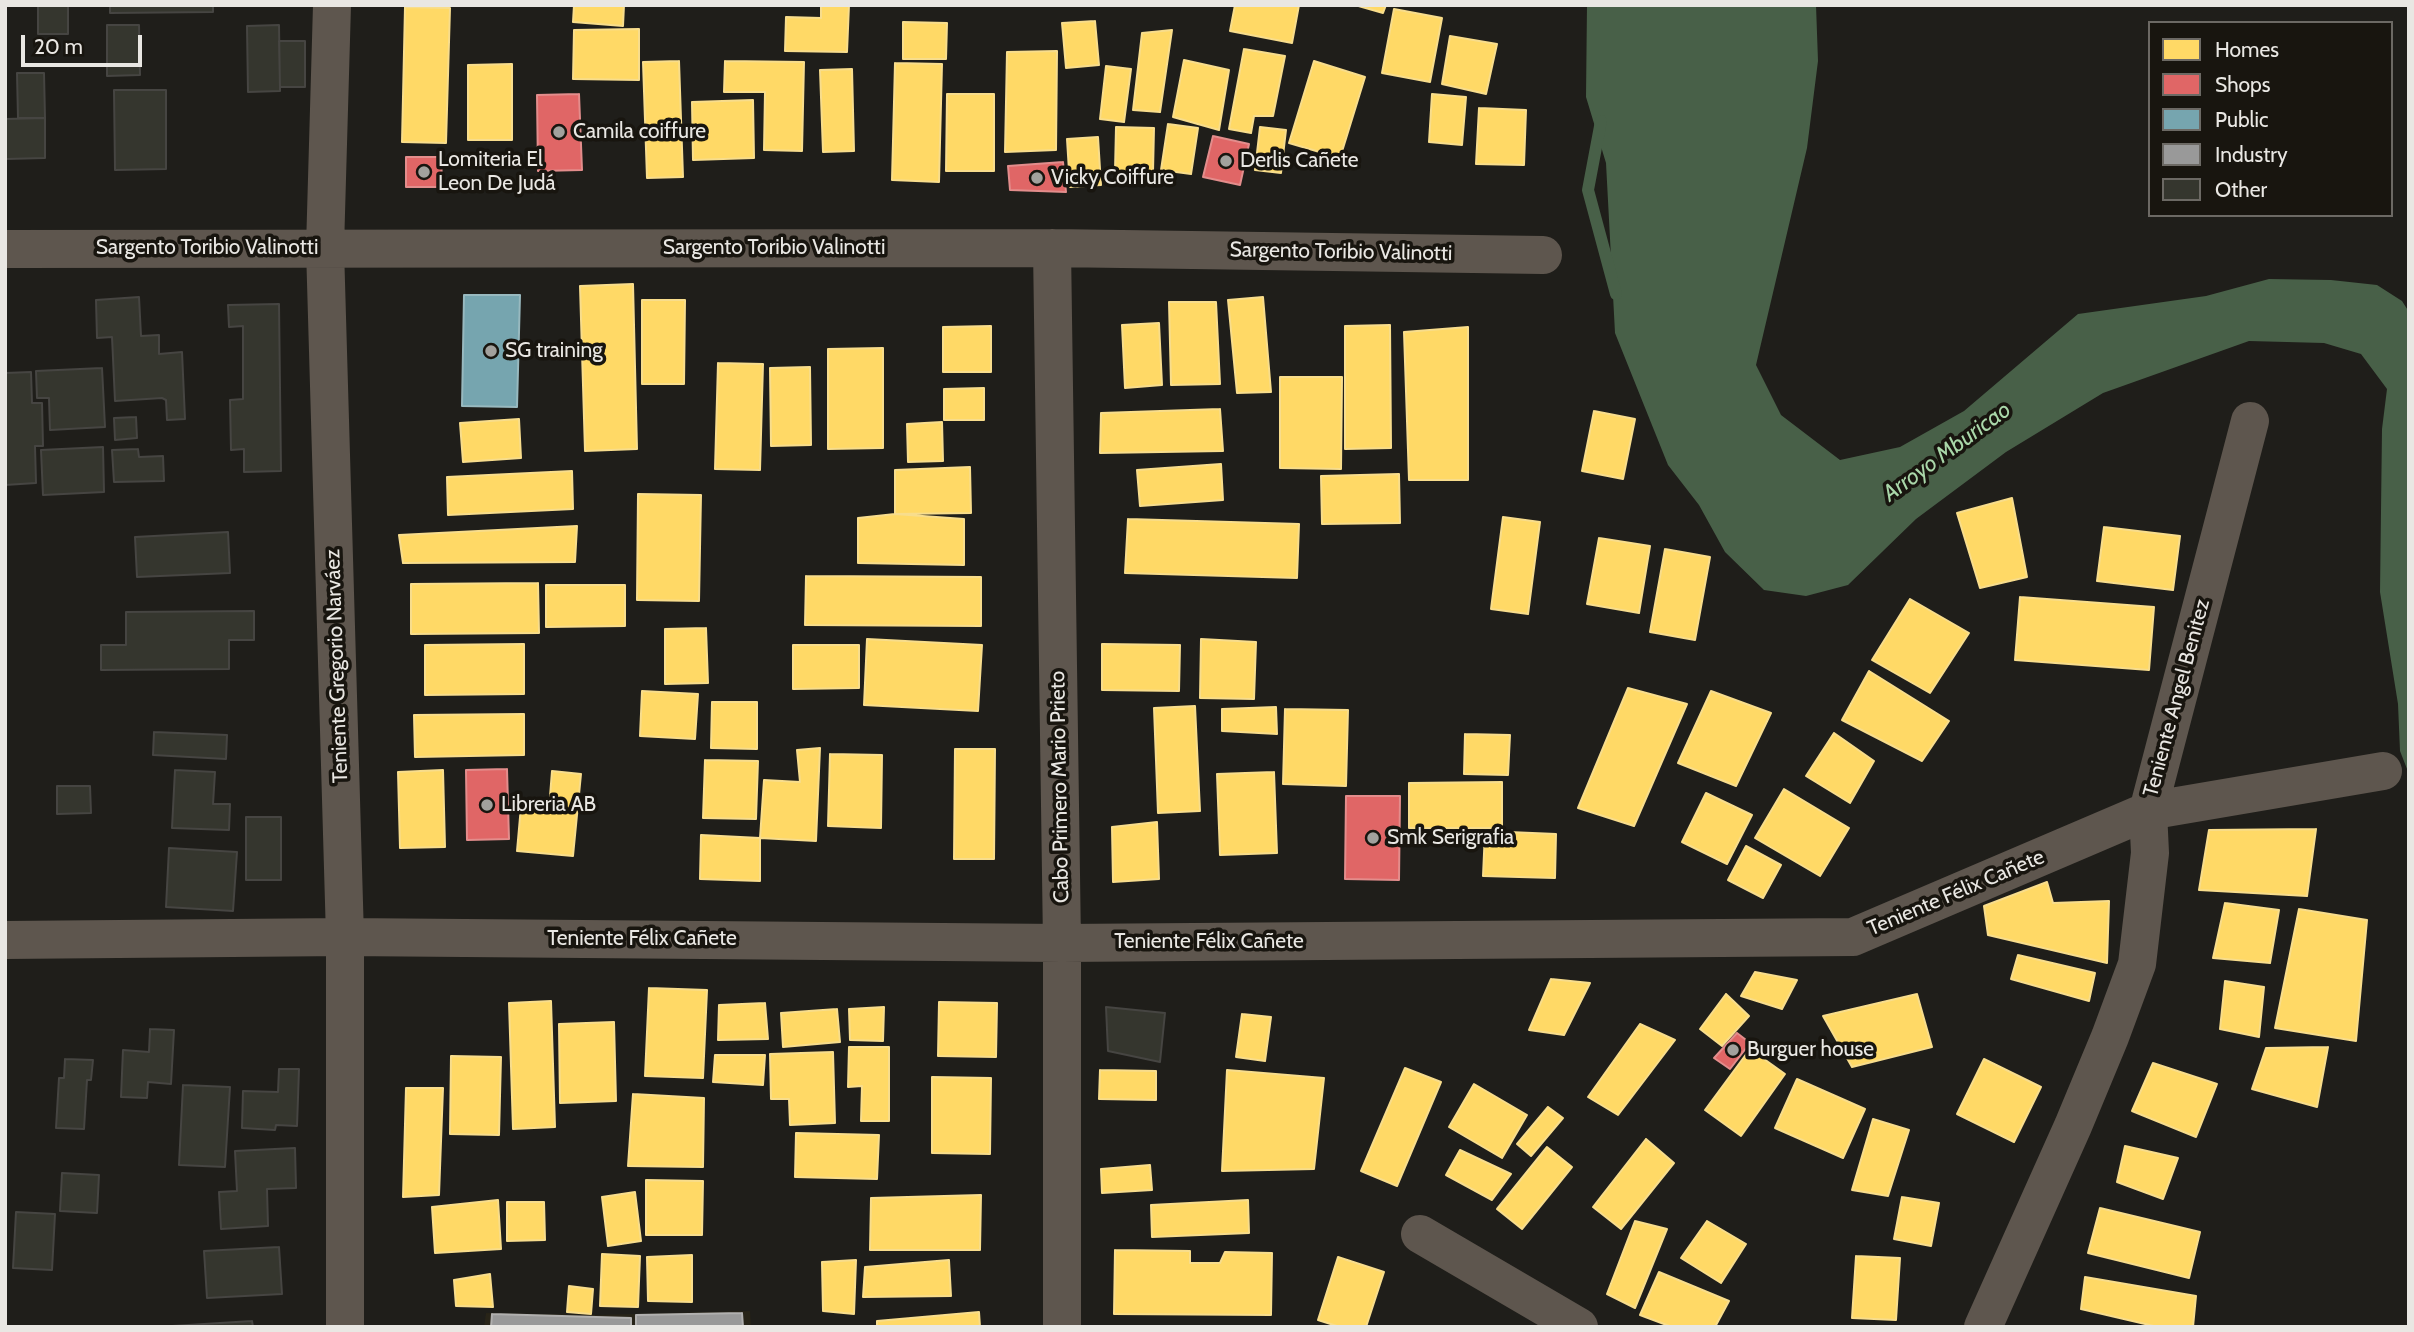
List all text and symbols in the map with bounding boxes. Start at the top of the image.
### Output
scale bar [24,21,145,65]
legend [2148,21,2393,217]
text: 20 m [34,34,83,59]
text: Homes [2215,37,2279,62]
text: Shops [2215,72,2270,97]
text: Public [2215,107,2269,132]
place label: Camila coiffure [573,119,706,145]
marker: Camila coiffure [551,124,567,140]
text: Industry [2215,142,2288,167]
place label: Lomiteria El Leon De Judá [438,147,556,197]
place label: Derlis Cañete [1240,148,1359,174]
marker: Derlis Cañete [1218,153,1234,169]
marker: Lomiteria El Leon De Judá [416,164,432,180]
place label: Vicky Coiffure [1051,165,1174,191]
marker: Vicky Coiffure [1029,170,1045,186]
text: Other [2215,177,2267,202]
street label: Sargento Toribio Valinotti [96,235,318,261]
street label: Sargento Toribio Valinotti [663,235,885,261]
street label: Sargento Toribio Valinotti [1229,237,1453,267]
place label: SG training [505,338,603,364]
marker: SG training [483,343,499,359]
water label: Arroyo Mburicao [1878,396,2016,508]
street label: Teniente Gregorio Narváez [320,549,354,783]
street label: Teniente Angel Benitez [2138,596,2216,800]
street label: Cabo Primero Mario Prieto [1045,671,1075,903]
place label: Libreria AB [501,792,596,818]
marker: Libreria AB [479,797,495,813]
place label: Smk Serigrafia [1387,825,1514,851]
marker: Smk Serigrafia [1365,830,1381,846]
street label: Teniente Félix Cañete [1864,844,2048,942]
street label: Teniente Félix Cañete [547,926,737,952]
street label: Teniente Félix Cañete [1114,929,1304,955]
place label: Burguer house [1747,1037,1874,1063]
marker: Burguer house [1725,1042,1741,1058]

